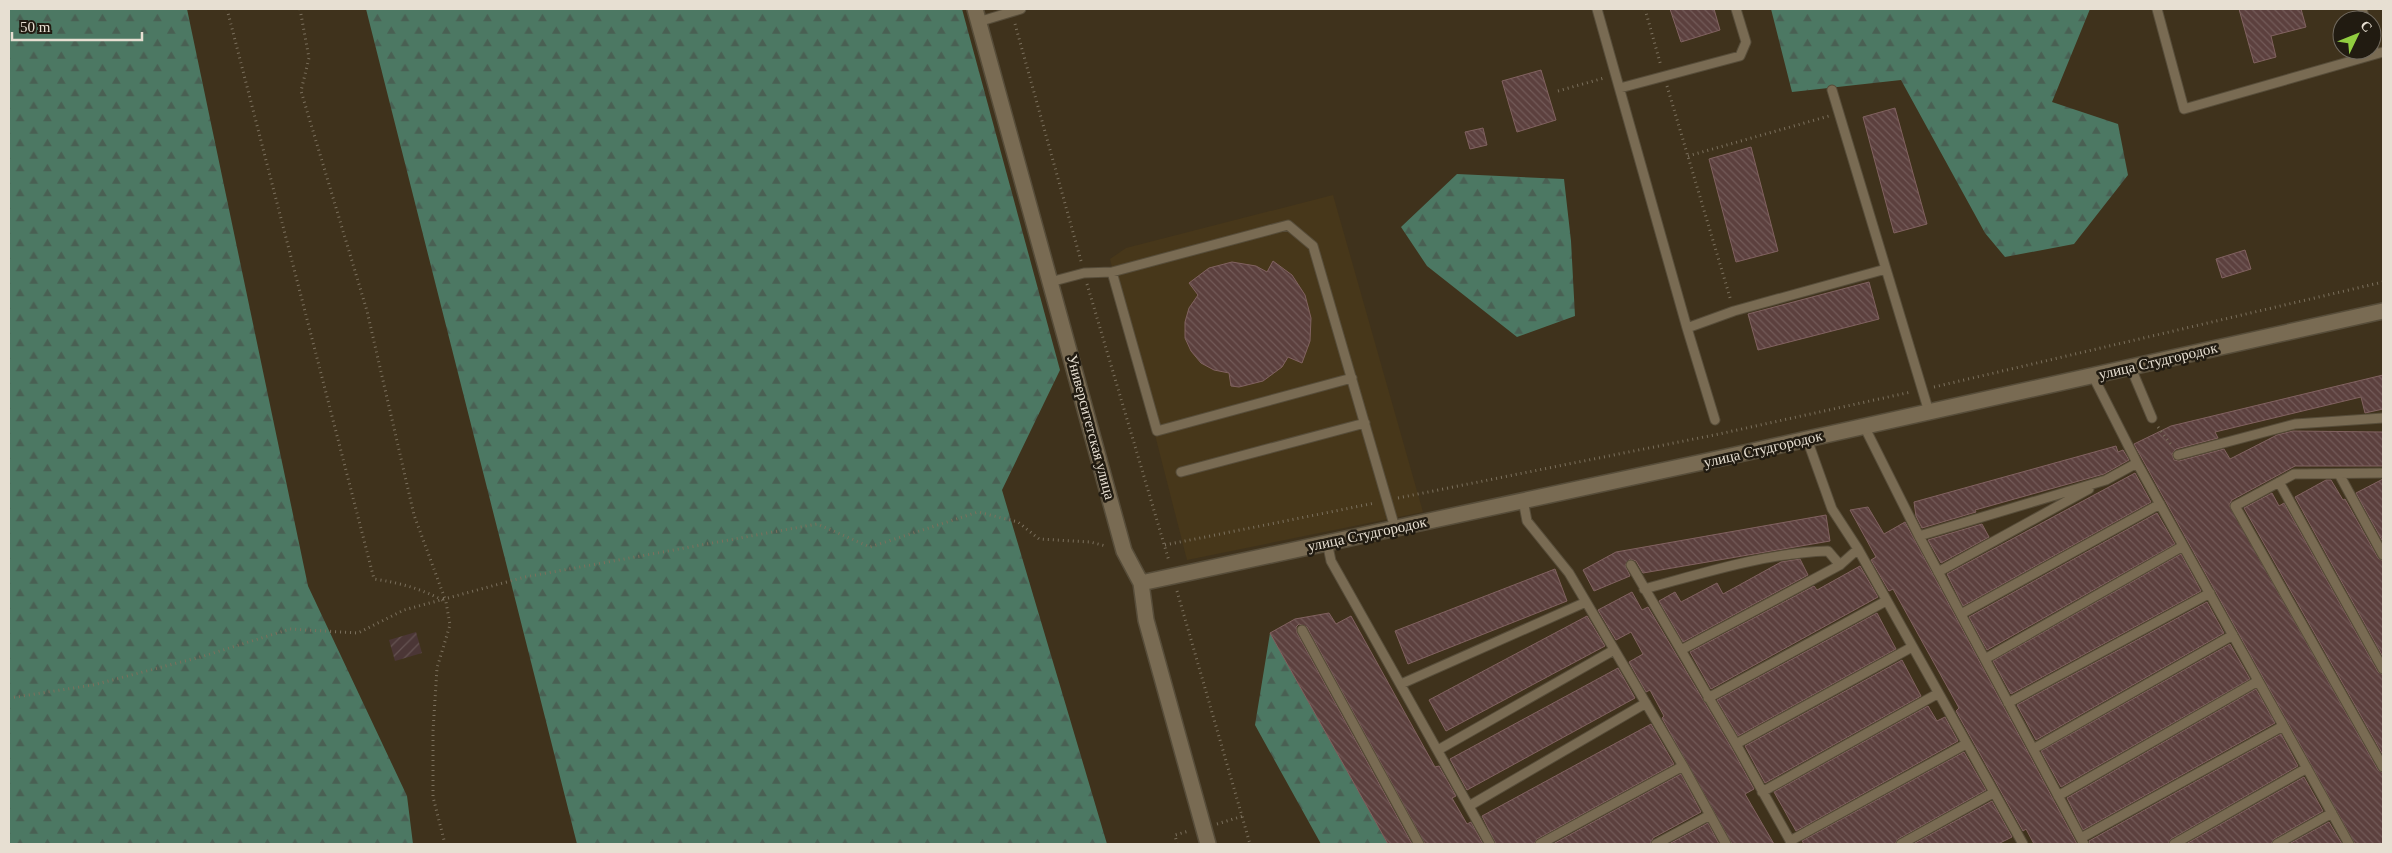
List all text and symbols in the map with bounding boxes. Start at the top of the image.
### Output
scale bar [12,10,142,42]
north arrow [2332,10,2382,60]
text: С [2357,18,2375,35]
text: 50 m [20,19,51,35]
street label: улица Студгородок [2097,339,2220,382]
street label: Университетская улица [1064,353,1118,501]
street label: улица Студгородок [1702,427,1825,470]
street label: улица Студгородок [1306,513,1429,554]

